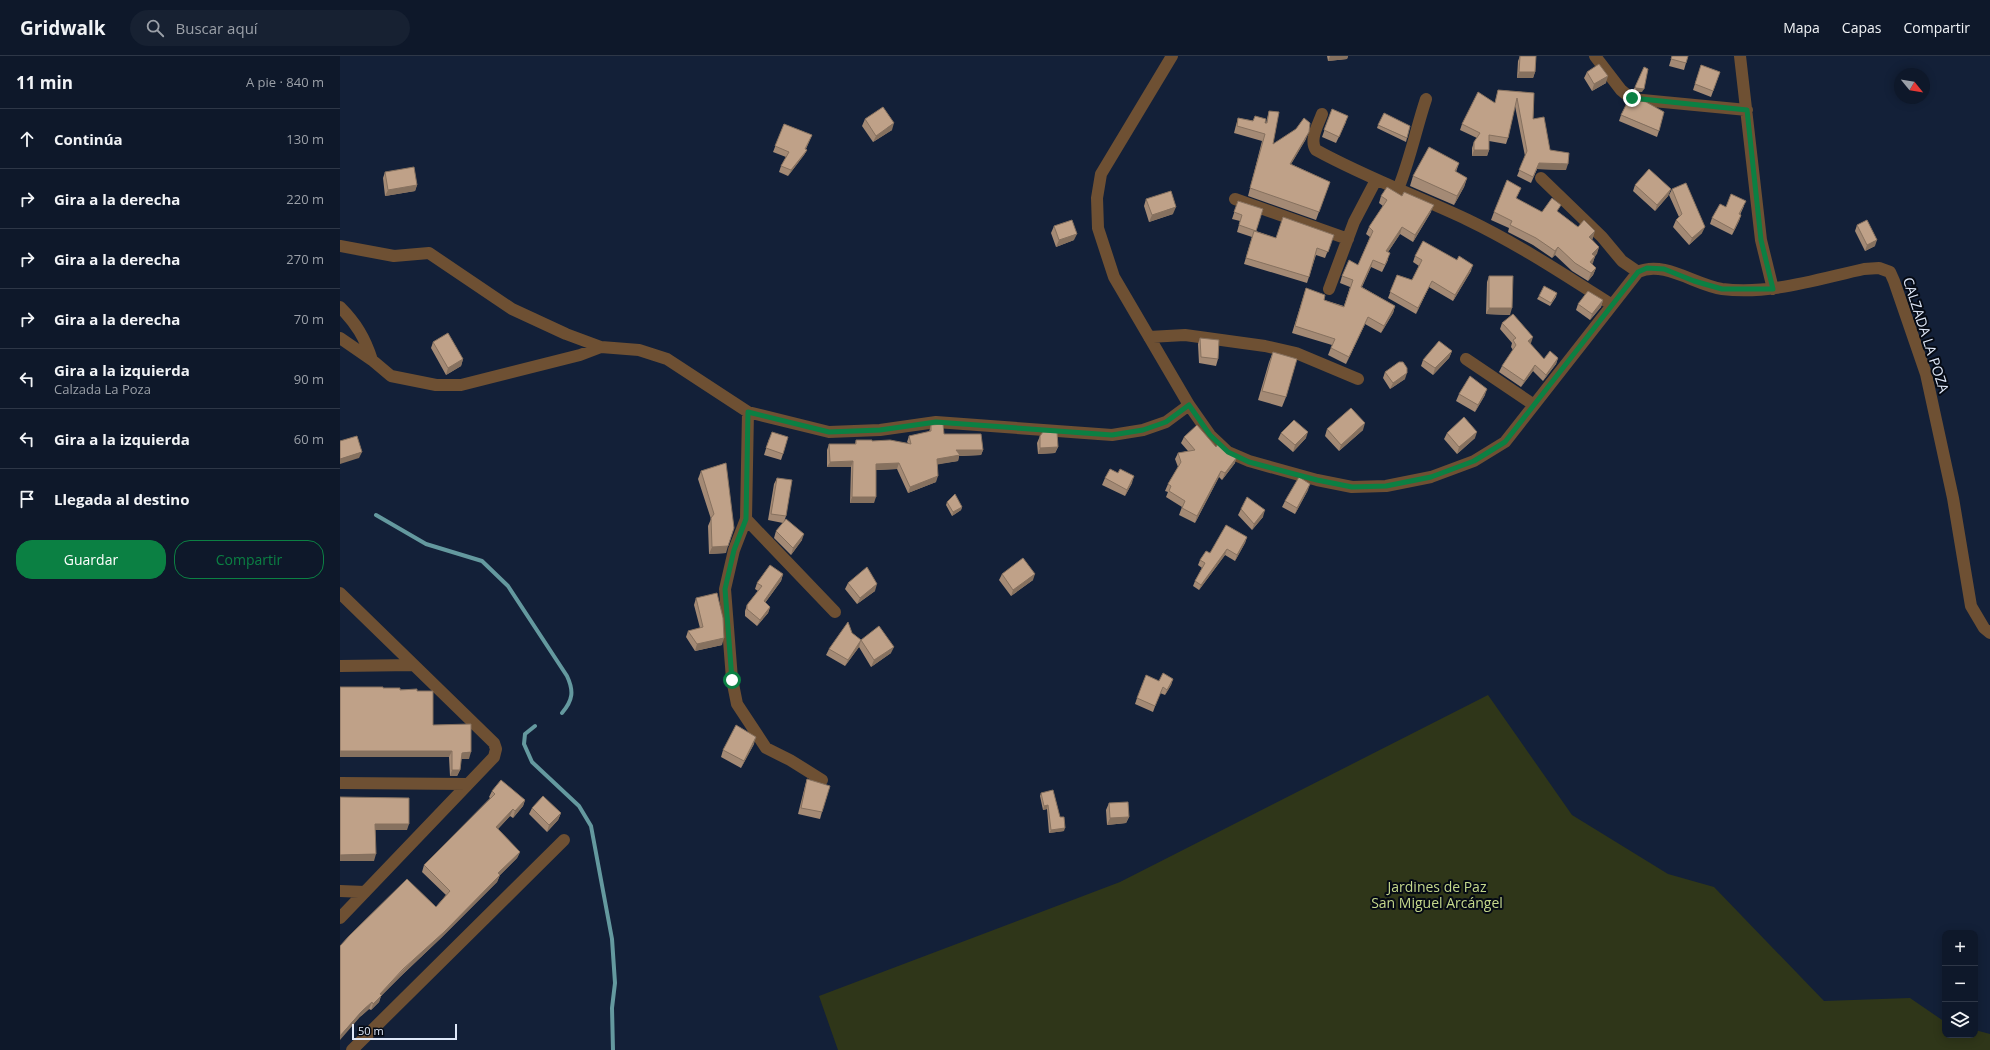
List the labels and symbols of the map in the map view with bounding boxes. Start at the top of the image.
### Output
north arrow [1894,68,1930,104]
route end [1623,89,1641,107]
street label: CALZADA LA POZA [1899,275,1954,395]
route start [723,671,741,689]
park label: Jardines de Paz San Miguel Arcángel [1371,877,1503,912]
scale bar [352,1022,457,1041]

